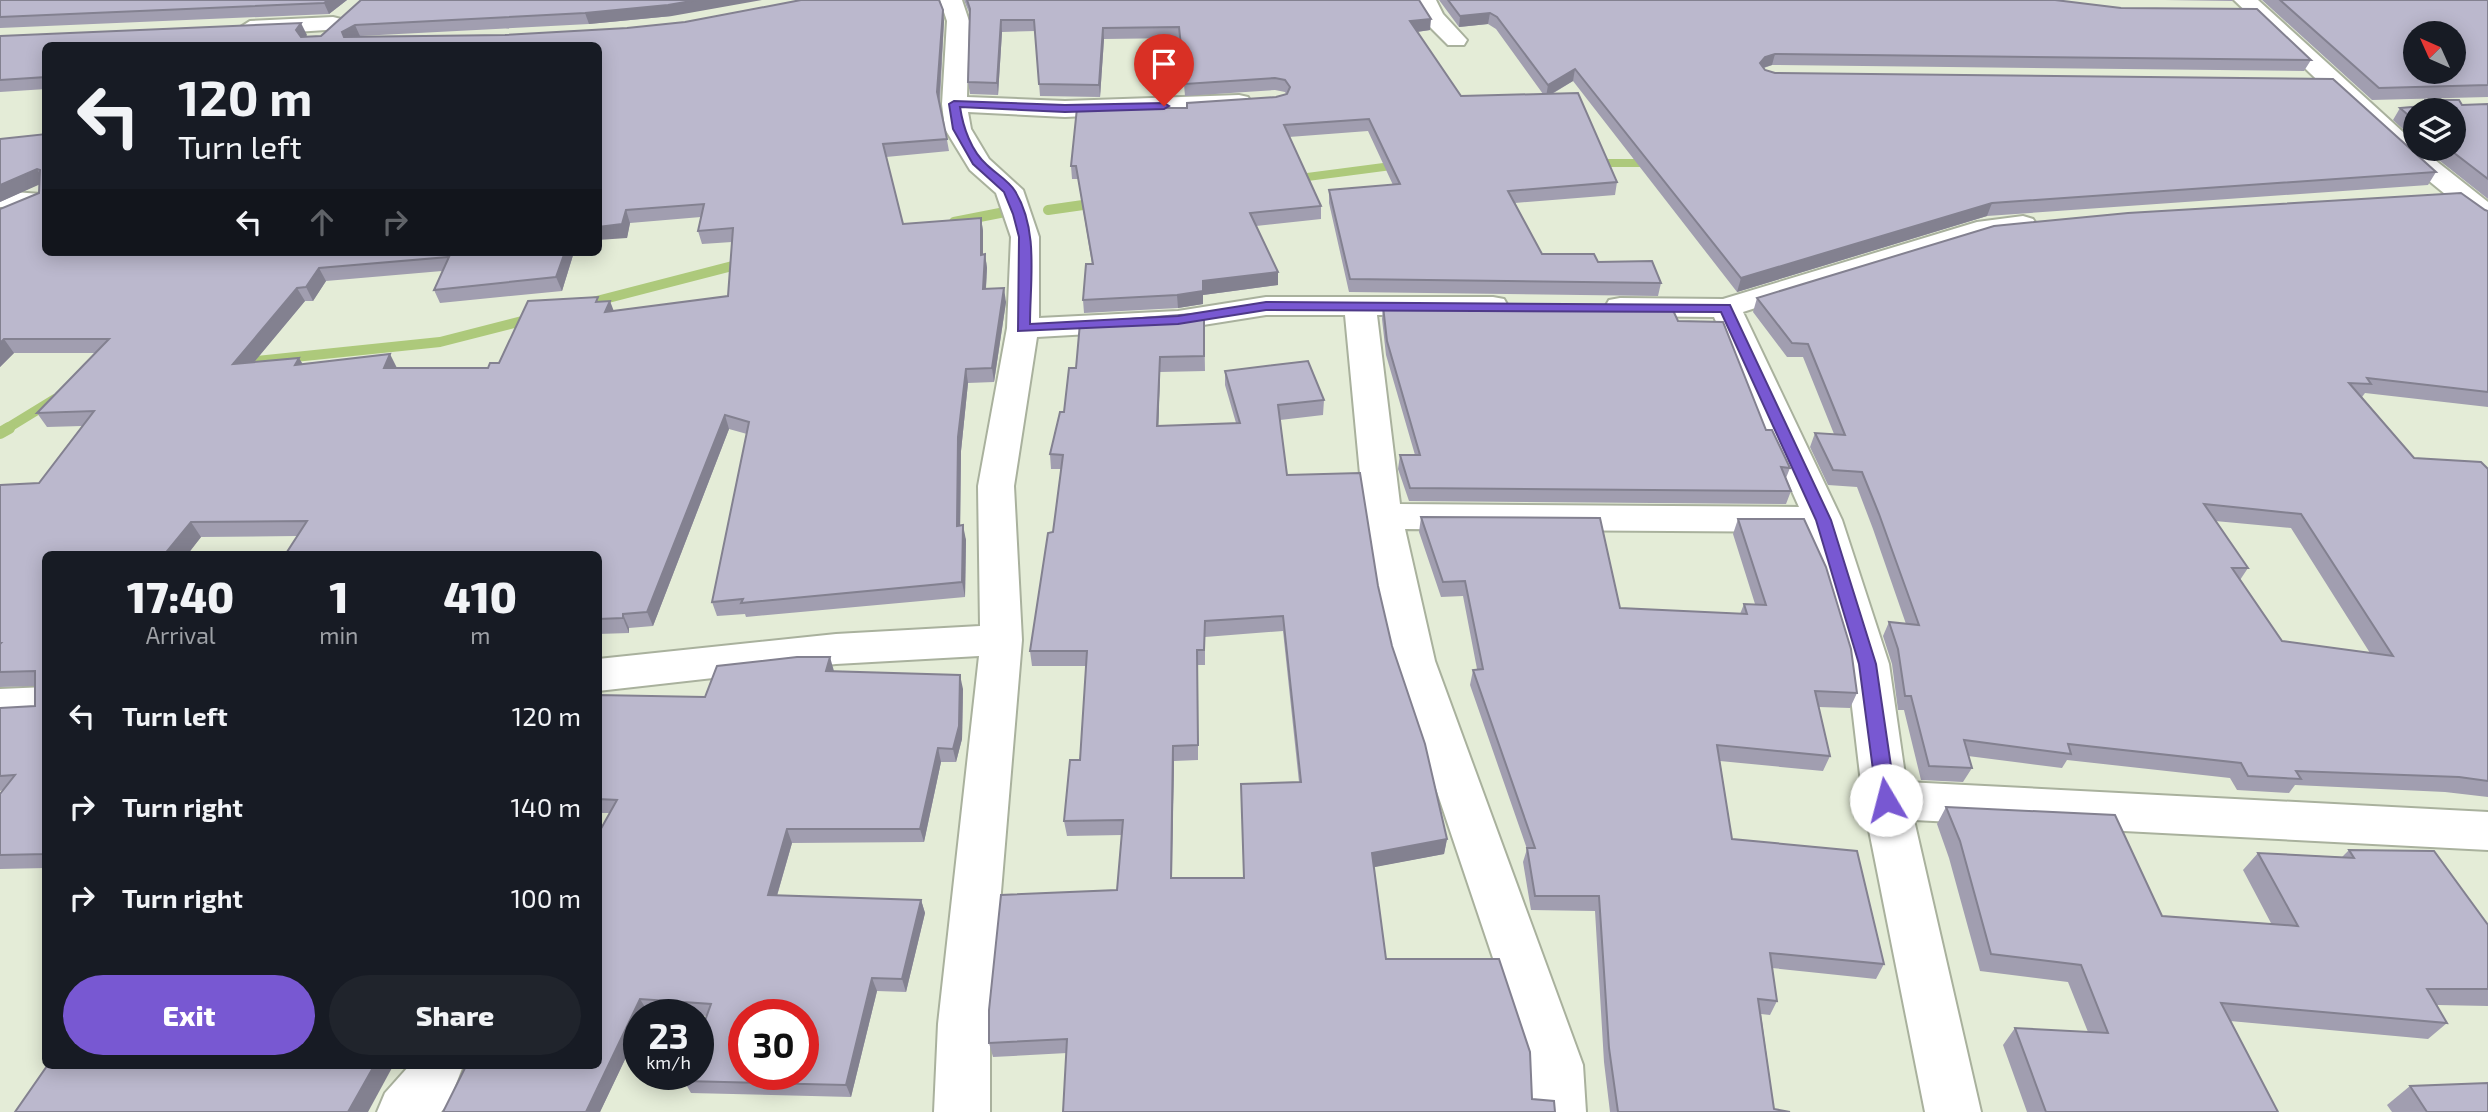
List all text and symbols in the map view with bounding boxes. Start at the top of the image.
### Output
north arrow [2403,21,2466,84]
map controls [2403,21,2466,161]
pin [1134,34,1194,106]
icon: arrive [1145,45,1183,83]
text: 120 m [178,67,312,126]
icon: left [63,70,154,161]
button: layers [2403,98,2466,161]
text: Turn left [178,127,302,165]
icon: left [230,203,268,241]
icon: ahead [303,203,341,241]
icon: right [376,203,414,241]
text: 17:40 [127,571,234,621]
text: 1 [329,571,348,621]
text: 410 [444,571,517,621]
text: Arrival [146,621,216,649]
text: min [319,621,358,649]
text: m [470,621,490,649]
icon: left [63,697,101,735]
text: Turn left [122,700,228,731]
text: 120 m [512,700,581,731]
position arrow [1849,763,1923,837]
icon: right [63,788,101,826]
text: Turn right [122,791,243,822]
text: 140 m [510,791,581,822]
icon: right [63,879,101,917]
text: Turn right [122,882,243,913]
text: 100 m [511,882,581,913]
button: Exit [63,975,315,1055]
button: Share [329,975,581,1055]
speed limit sign: 30 [728,999,819,1090]
text: 23 [648,1014,689,1056]
text: km/h [646,1051,691,1073]

